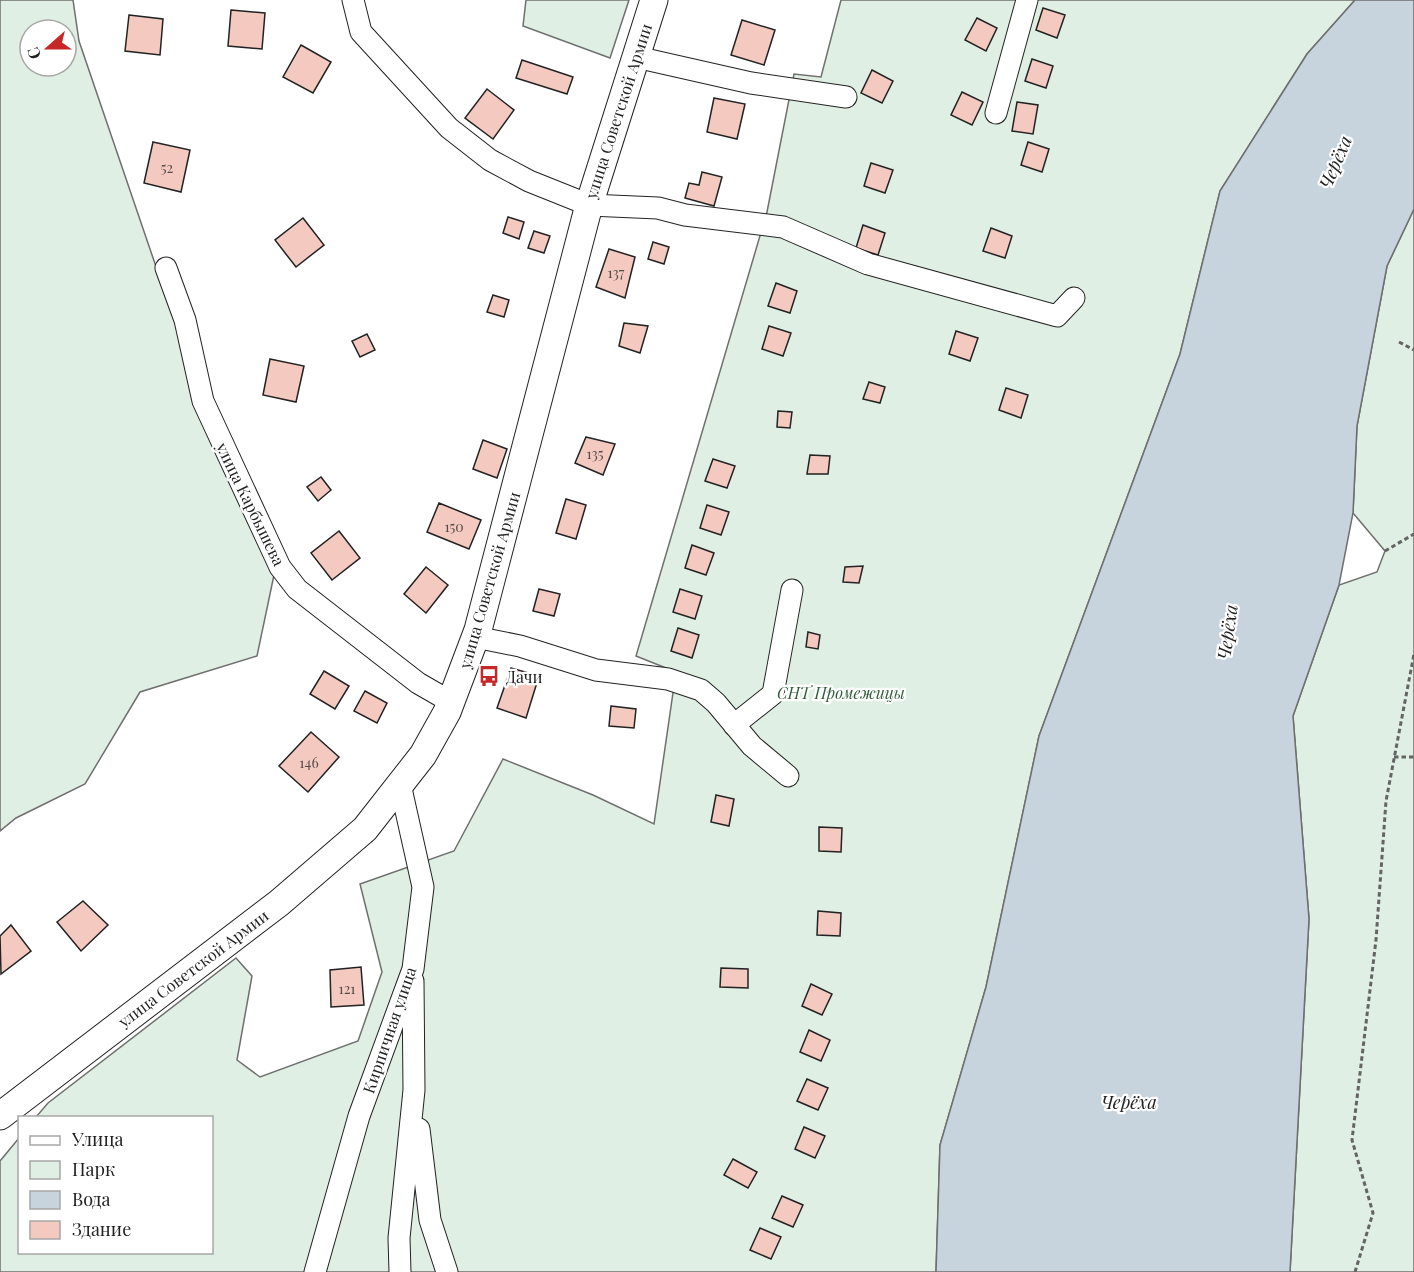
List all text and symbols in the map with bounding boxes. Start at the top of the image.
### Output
north arrow [18,18,78,78]
street label: улица Советской Армии [579,21,656,202]
text: С [22,45,45,63]
water label: Черёха [1313,132,1357,192]
house number: 52 [161,158,174,177]
house number: 137 [608,263,625,282]
street label: улица Карбышева [212,438,290,569]
house number: 135 [586,444,604,463]
street label: улица Советской Армии [453,489,524,672]
house number: 150 [444,517,464,536]
water label: Черёха [1211,603,1243,661]
bus stop icon: Дачи [477,664,501,688]
place label: Дачи [506,666,543,687]
park label: СНТ Промежицы [777,682,905,703]
house number: 146 [299,753,319,772]
street label: улица Советской Армии [113,905,272,1032]
street label: Кирпичная улица [358,964,421,1096]
house number: 121 [338,979,356,998]
water label: Черёха [1101,1090,1157,1114]
legend [18,1116,213,1254]
text: Улица [71,1127,123,1151]
text: Парк [72,1157,115,1181]
text: Вода [72,1187,110,1211]
text: Здание [72,1217,131,1241]

